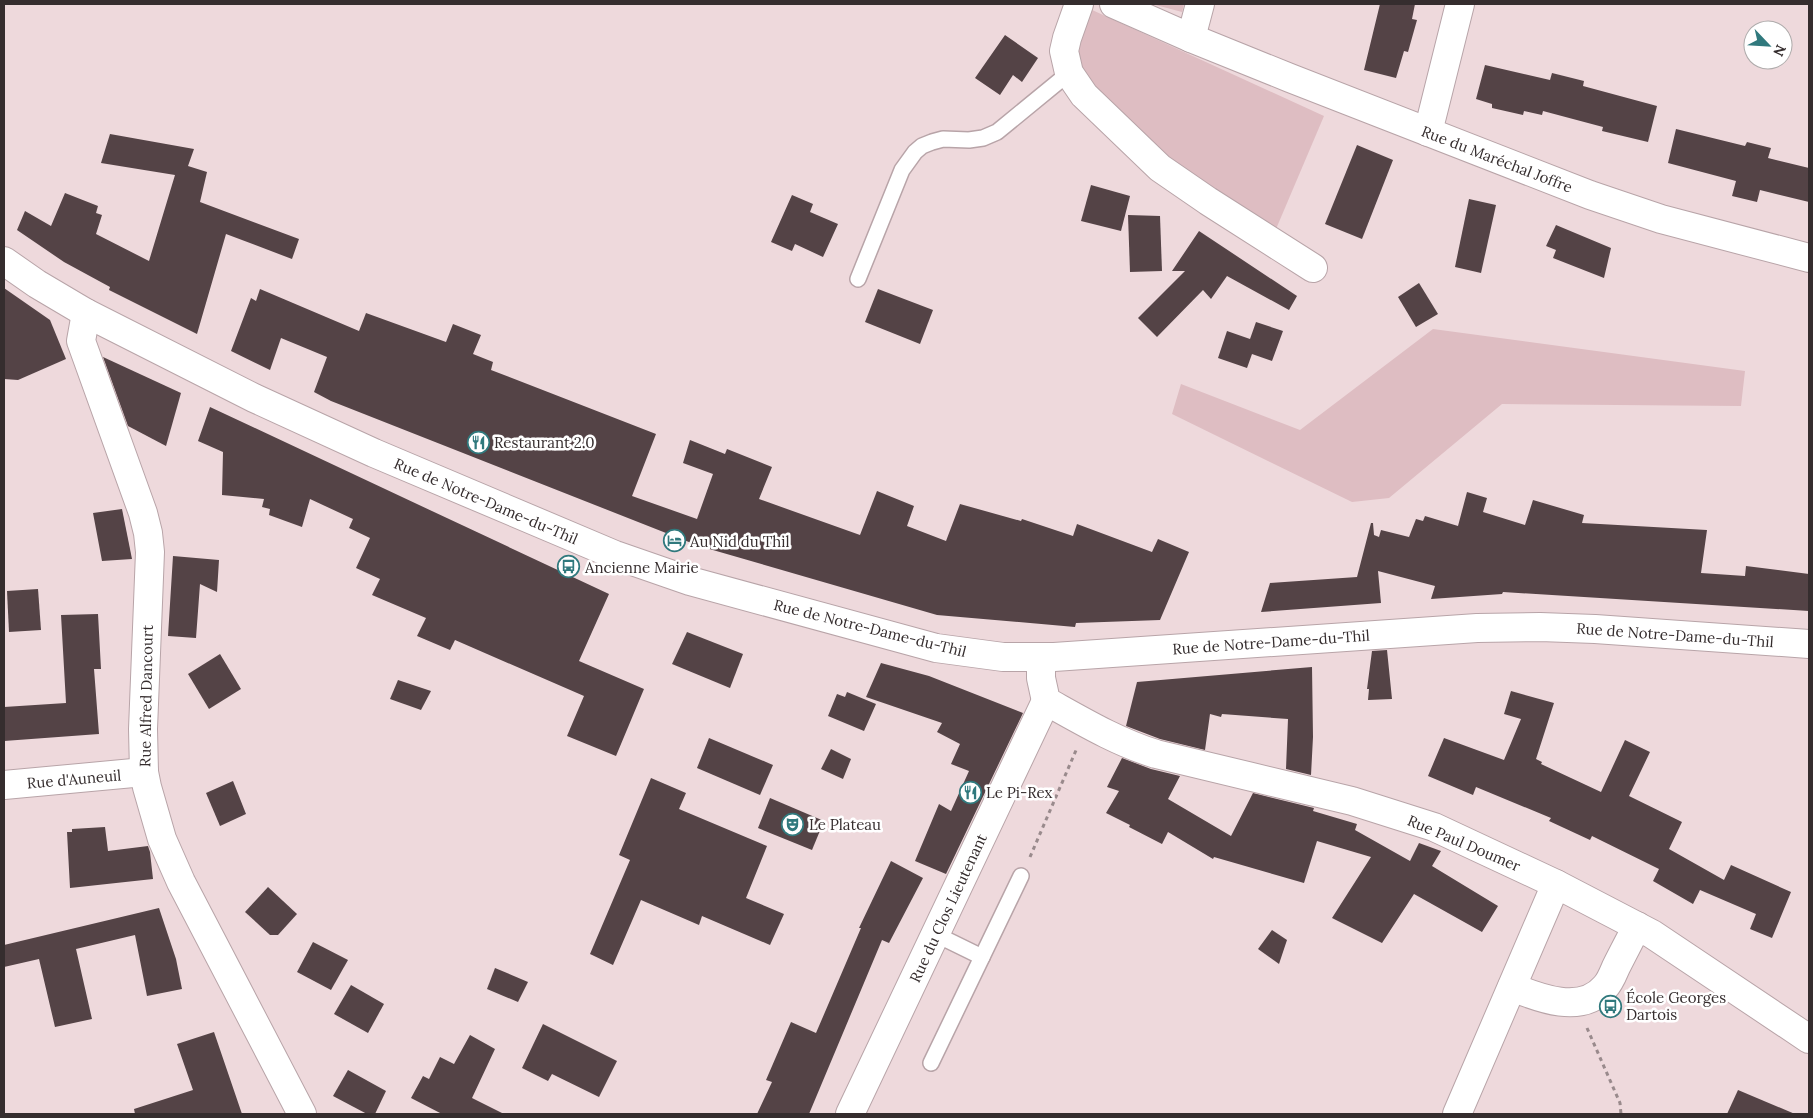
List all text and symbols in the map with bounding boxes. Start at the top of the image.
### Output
north arrow [1743,20,1793,70]
text: N [1769,42,1790,59]
street label: Rue du Maréchal Joffre [1419,121,1575,197]
restaurant icon: Restaurant 2.0 [466,430,490,454]
place label: Restaurant 2.0 [494,433,595,452]
street label: Rue de Notre-Dame-du-Thil [391,454,581,548]
hotel icon: Au Nid du Thil [662,529,686,553]
place label: Au Nid du Thil [689,532,790,551]
bus stop icon: Ancienne Mairie [557,555,581,579]
place label: Ancienne Mairie [584,558,699,577]
street label: Rue de Notre-Dame-du-Thil [772,595,968,661]
street label: Rue de Notre-Dame-du-Thil [1576,619,1774,651]
street label: Rue Alfred Dancourt [135,624,157,767]
street label: Rue de Notre-Dame-du-Thil [1172,626,1370,658]
street label: Rue d'Auneuil [26,765,122,793]
restaurant icon: Le Pi-Rex [958,780,982,804]
place label: Le Pi-Rex [986,783,1053,802]
street label: Rue Paul Doumer [1405,811,1524,876]
theatre icon: Le Plateau [781,812,805,836]
place label: Le Plateau [809,815,881,834]
street label: Rue du Clos Lieutenant [905,830,991,985]
place label: École Georges Dartois [1626,988,1726,1024]
bus stop icon: École Georges Dartois [1598,994,1622,1018]

